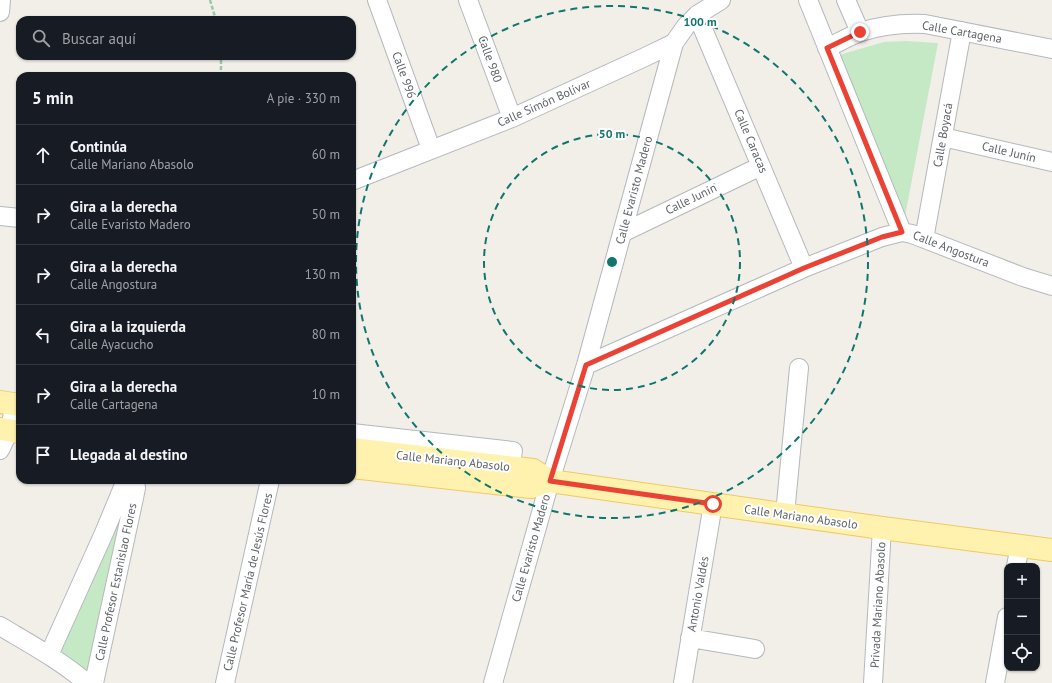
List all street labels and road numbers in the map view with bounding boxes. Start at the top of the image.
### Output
street label: Calle Cartagena [921,17,1003,46]
street label: Calle 980 [475,33,506,85]
street label: Calle 996 [389,49,420,100]
street label: Calle Simón Bolívar [495,75,593,130]
street label: Calle Boyacá [929,102,956,168]
street label: Calle Caracas [731,107,772,175]
street label: Calle Evaristo Madero [612,134,655,246]
street label: Calle Junín [981,138,1038,165]
street label: Calle Junín [663,180,719,217]
street label: Calle Angostura [911,227,992,270]
street label: Calle Mariano Abasolo [395,447,511,474]
street label: Calle Profesor María de Jesús Flores [220,491,275,672]
street label: Calle Evaristo Madero [508,492,553,604]
street label: Calle Mariano Abasolo [743,501,859,532]
street label: Calle Profesor Estanislao Flores [91,502,140,662]
street label: Privada Mariano Abasolo [867,542,888,668]
street label: Antonio Valdés [683,555,712,633]

